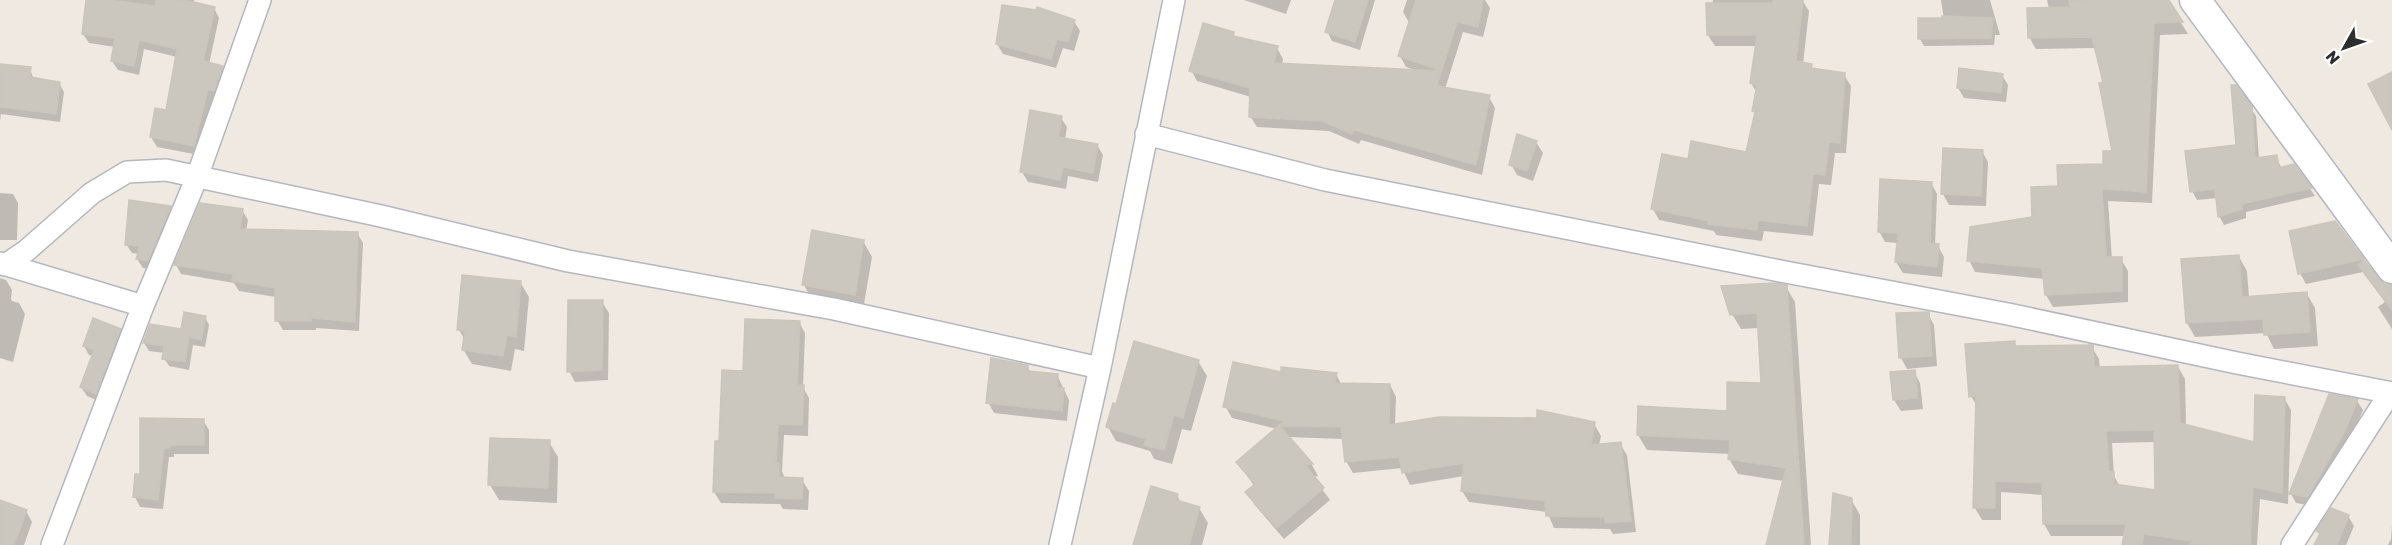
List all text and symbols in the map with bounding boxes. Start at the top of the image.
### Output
north arrow [2314,18,2374,78]
text: N [2322,47,2344,68]

